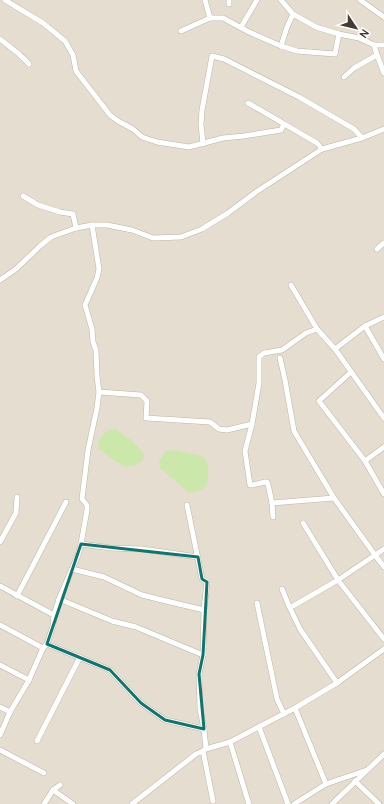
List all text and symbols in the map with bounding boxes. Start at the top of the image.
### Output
north arrow [336,8,376,48]
text: N [356,27,372,41]

